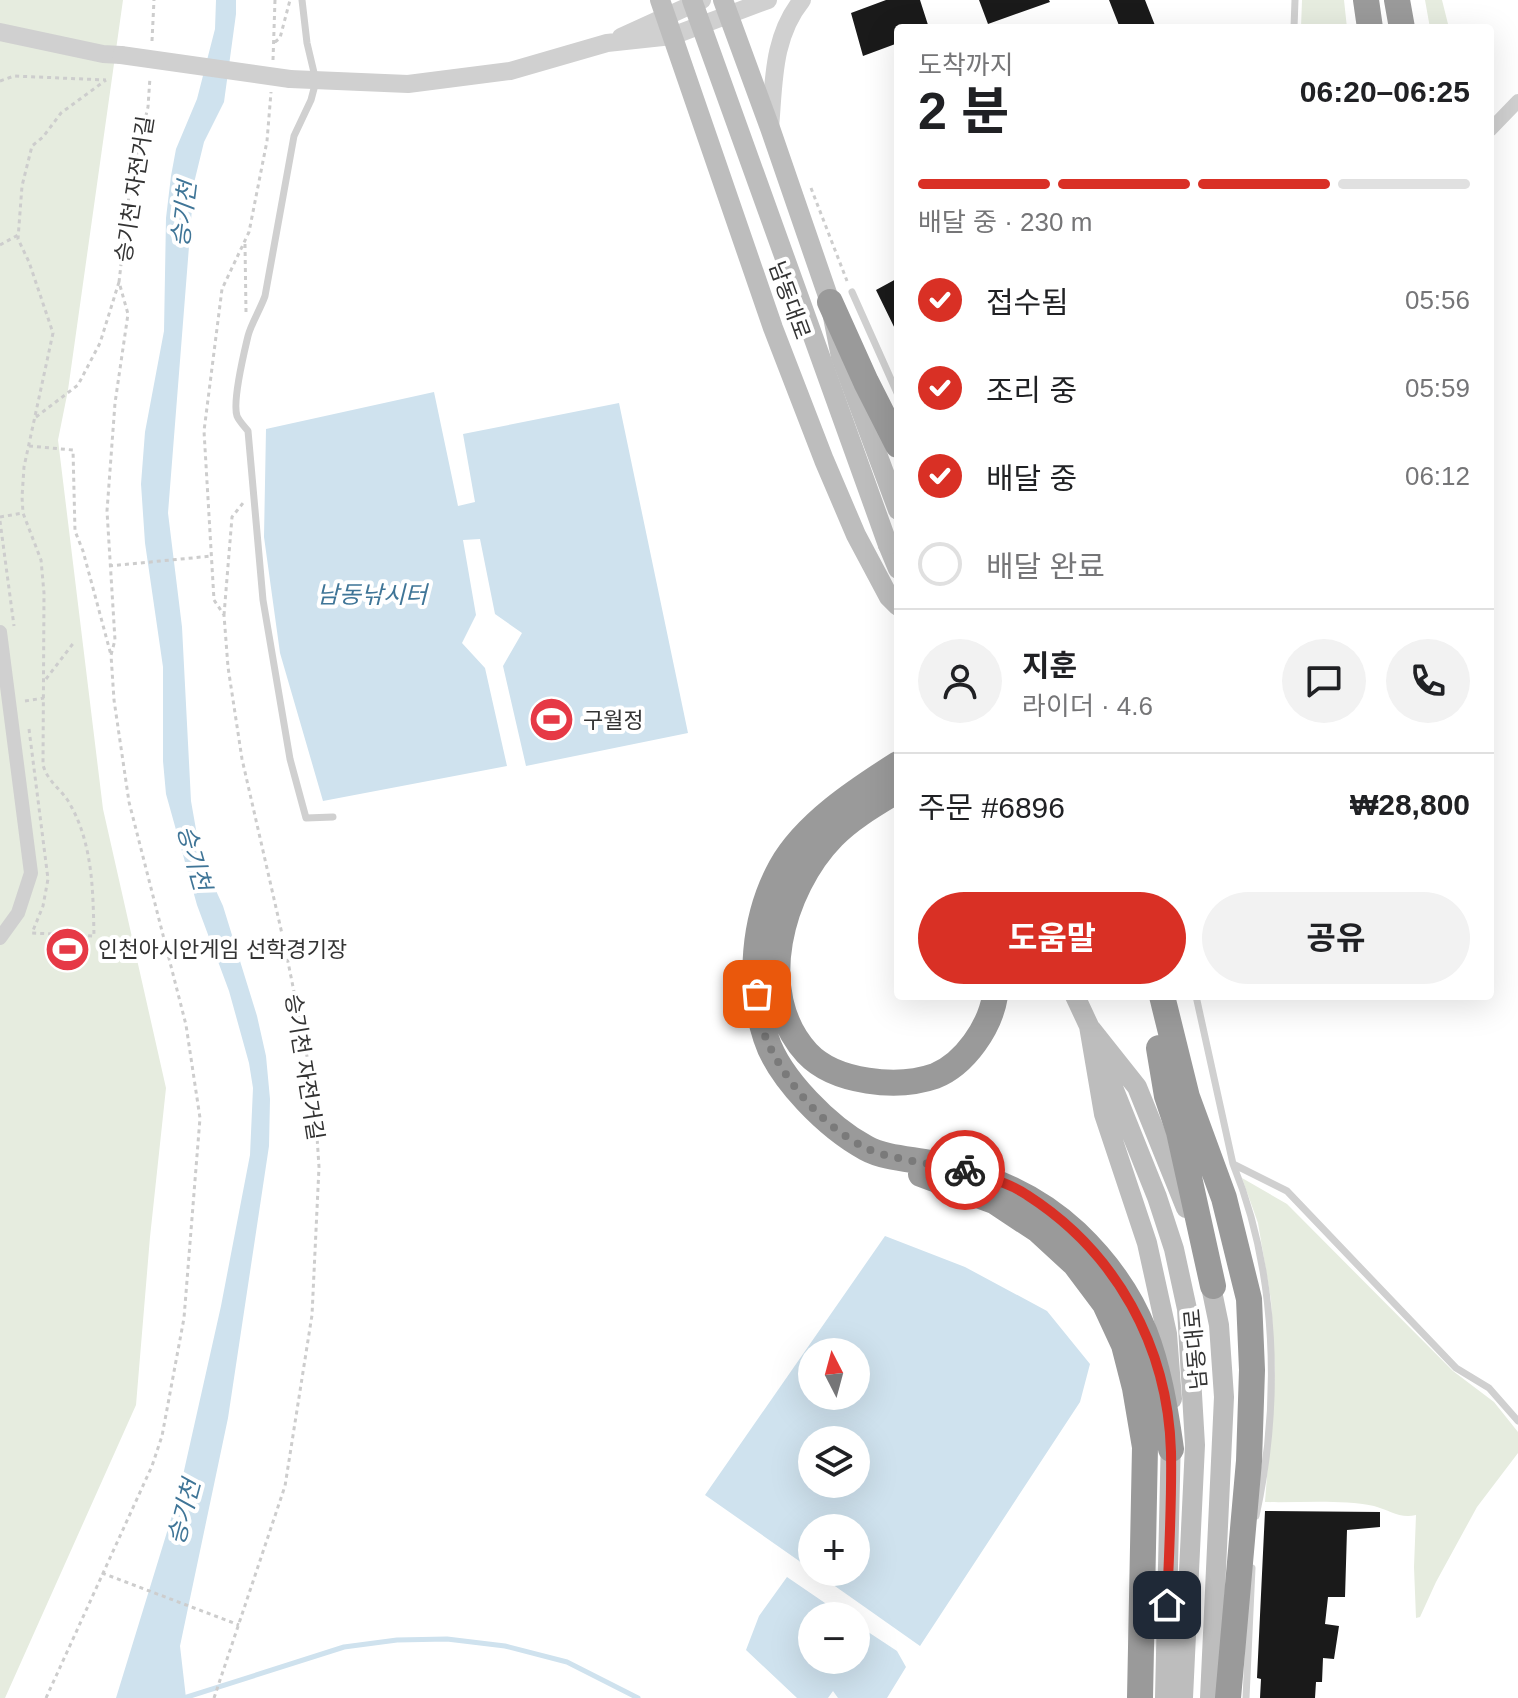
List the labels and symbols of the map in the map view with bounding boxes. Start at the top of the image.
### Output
street label: 승기천 자전거길 [111,114,158,264]
water label: 승기천 [166,177,201,248]
street label: 남동대로 [764,258,815,342]
water label: 남동낚시터 [317,581,430,608]
sports icon: 구월정 [528,696,576,744]
place label: 구월정 [583,708,644,733]
water label: 승기천 [172,822,217,896]
sports icon: 인천아시안게임 선학경기장 [43,925,91,973]
place label: 인천아시안게임 선학경기장 [98,937,347,962]
pin [723,960,791,1028]
street label: 승기천 자전거길 [281,992,328,1142]
courier [925,1130,1005,1210]
street label: 남동대로 [1180,1308,1211,1390]
north arrow [798,1338,870,1410]
water label: 승기천 [162,1474,206,1547]
pin [1133,1571,1201,1639]

